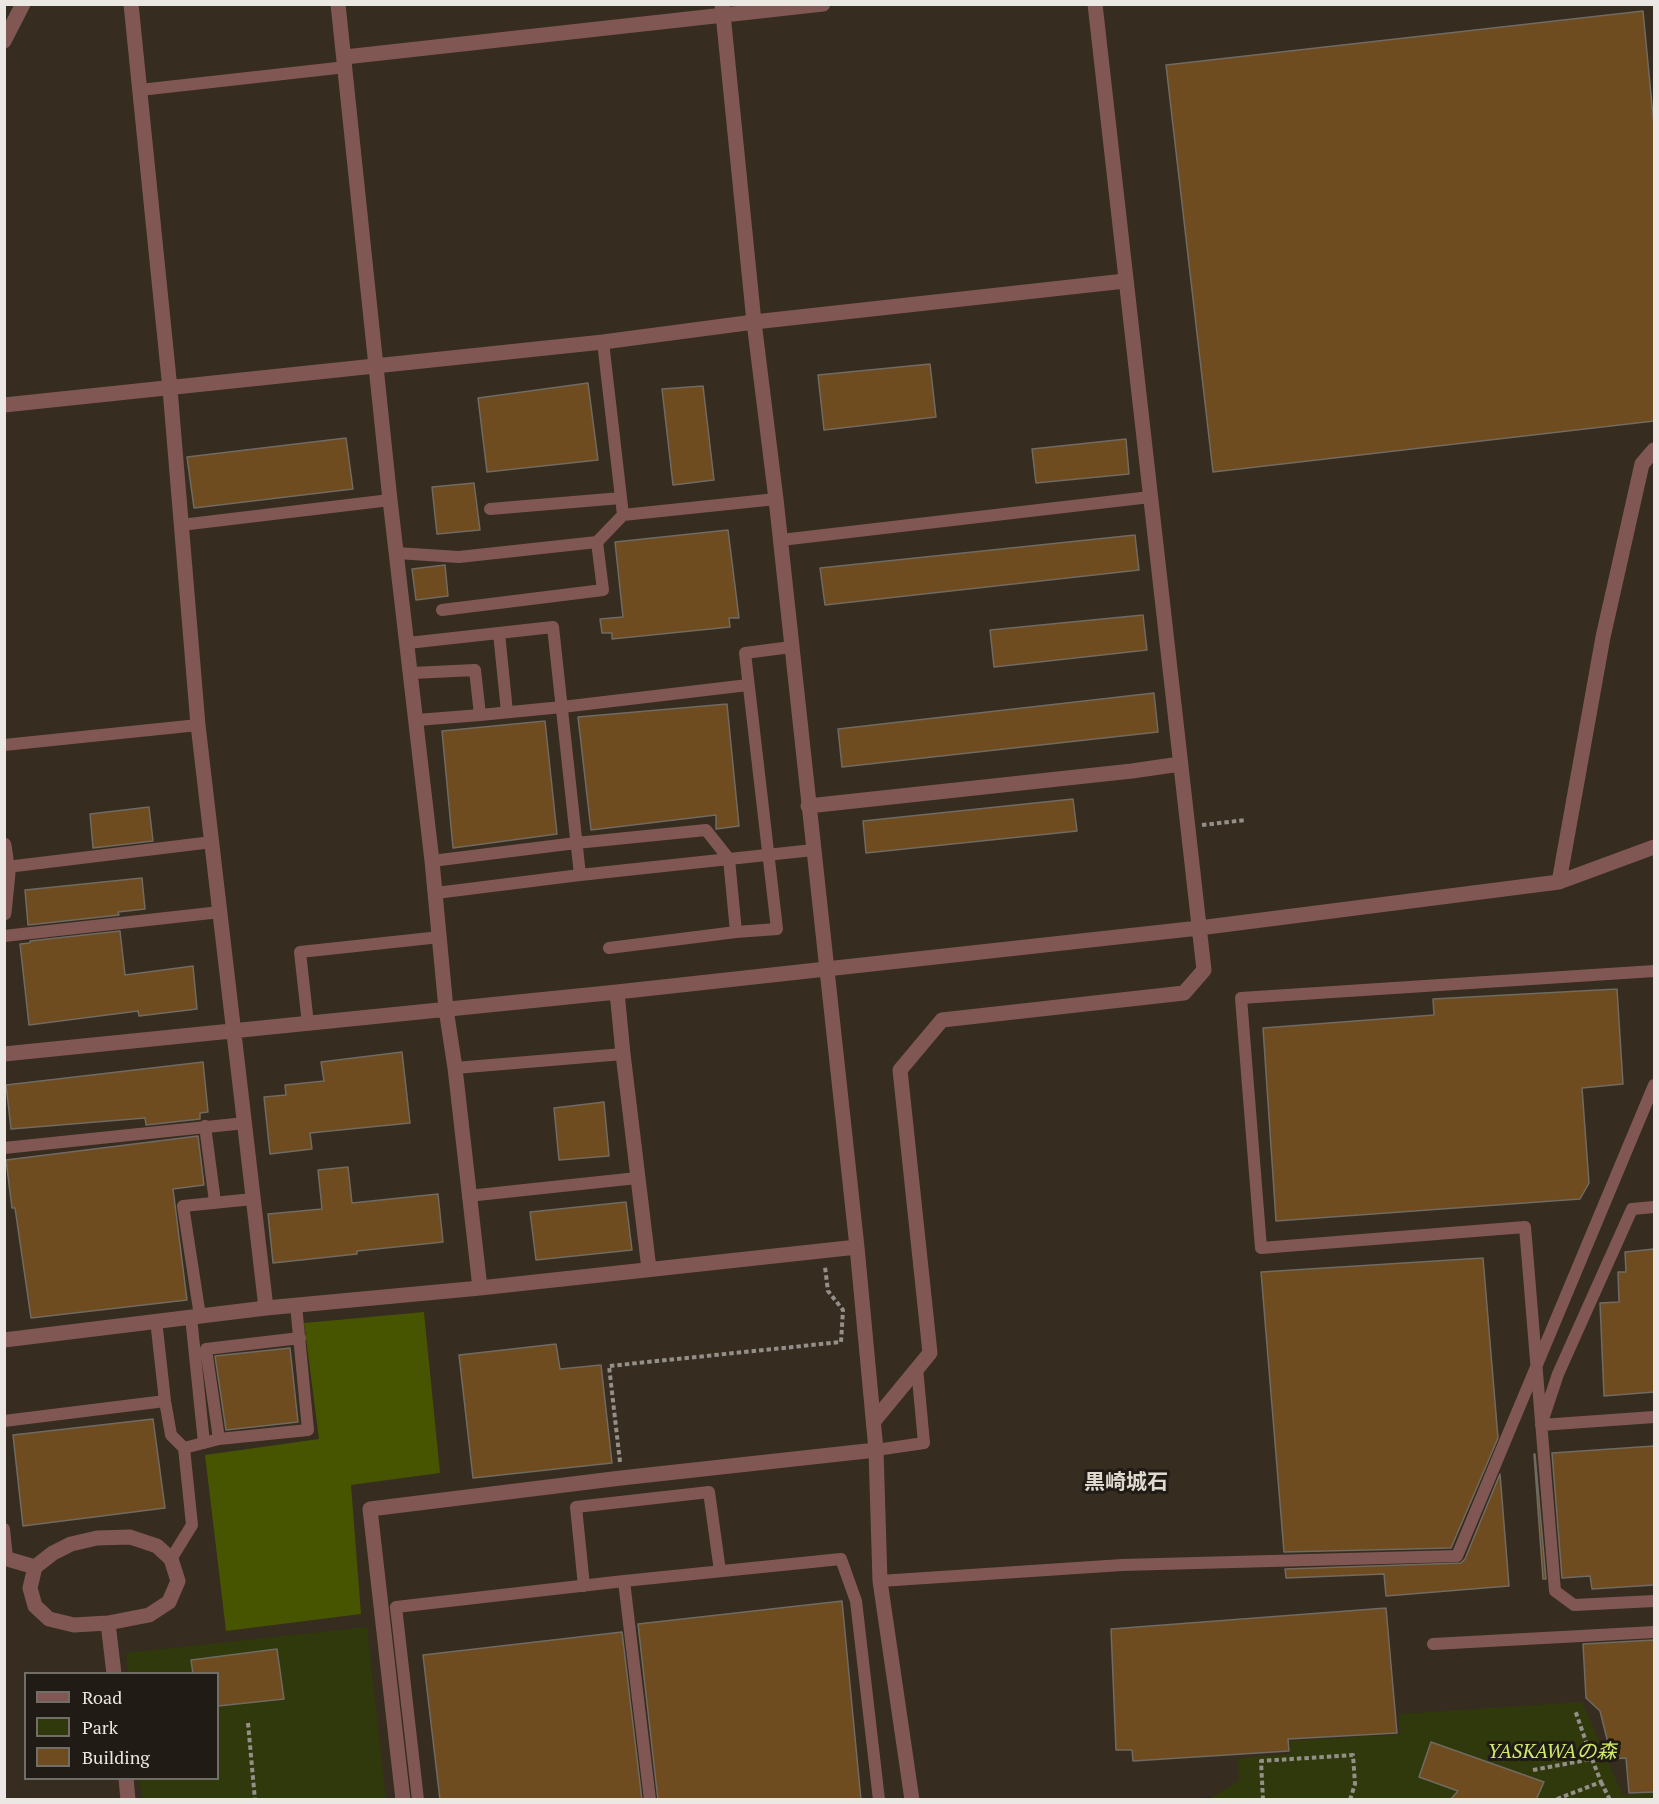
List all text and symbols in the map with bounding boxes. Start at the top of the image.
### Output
district label: 黒崎城石 [1084,1470,1168,1496]
legend [24,1672,219,1780]
text: Road [82,1685,122,1709]
text: Park [82,1715,118,1739]
park label: YASKAWAの森 [1488,1740,1616,1764]
text: Building [82,1745,150,1769]

